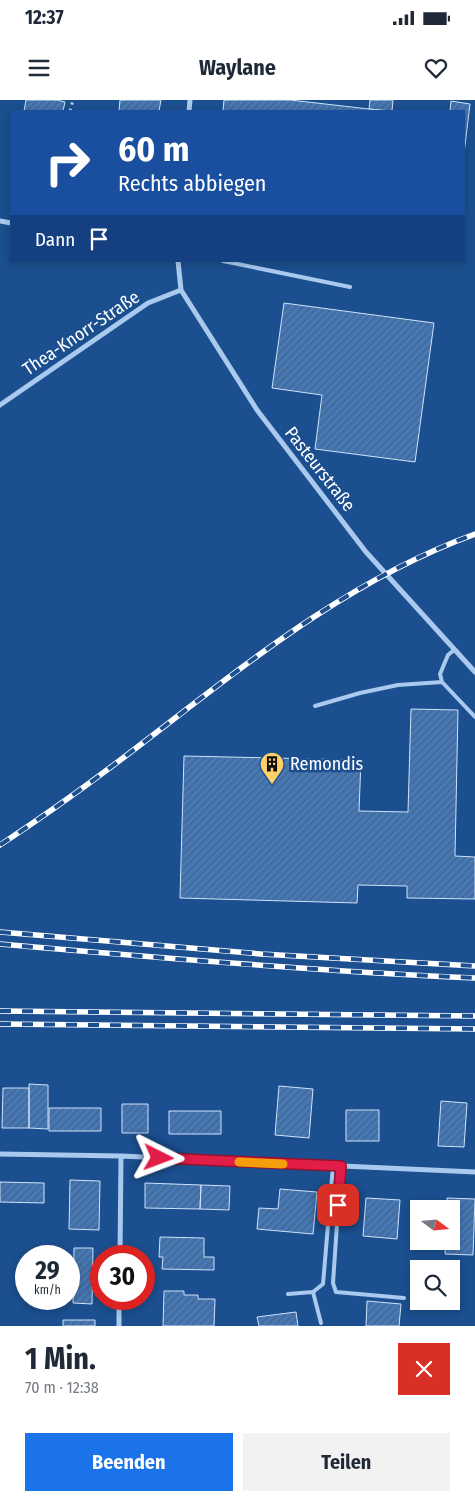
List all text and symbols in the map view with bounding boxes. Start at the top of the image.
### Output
text: 12:37 [25,6,63,29]
icon: menu [25,54,53,82]
text: Waylane [199,54,276,81]
icon: heart [422,54,450,82]
text: 60 m [118,128,189,170]
icon: right [35,130,100,195]
text: Rechts abbiegen [118,170,266,197]
icon: arrive [85,225,113,253]
text: Dann [35,228,75,251]
street label: Thea-Knorr-Straße [18,286,144,380]
street label: Pasteurstraße [280,422,360,516]
building icon: Remondis [259,751,285,785]
place label: Remondis [290,753,363,775]
position arrow [132,1131,184,1183]
pin [317,1184,359,1226]
icon: arrive [324,1191,352,1219]
north arrow [410,1200,460,1250]
map controls [410,1200,460,1310]
speed limit sign: 30 [90,1245,155,1310]
text: 29 [35,1256,60,1286]
button: search [410,1260,460,1310]
text: km/h [34,1283,61,1297]
text: 1 Min. [25,1341,96,1377]
button: close [398,1343,450,1395]
text: 70 m · 12:38 [25,1378,99,1397]
button: Beenden [25,1433,233,1491]
button: Teilen [243,1433,450,1491]

